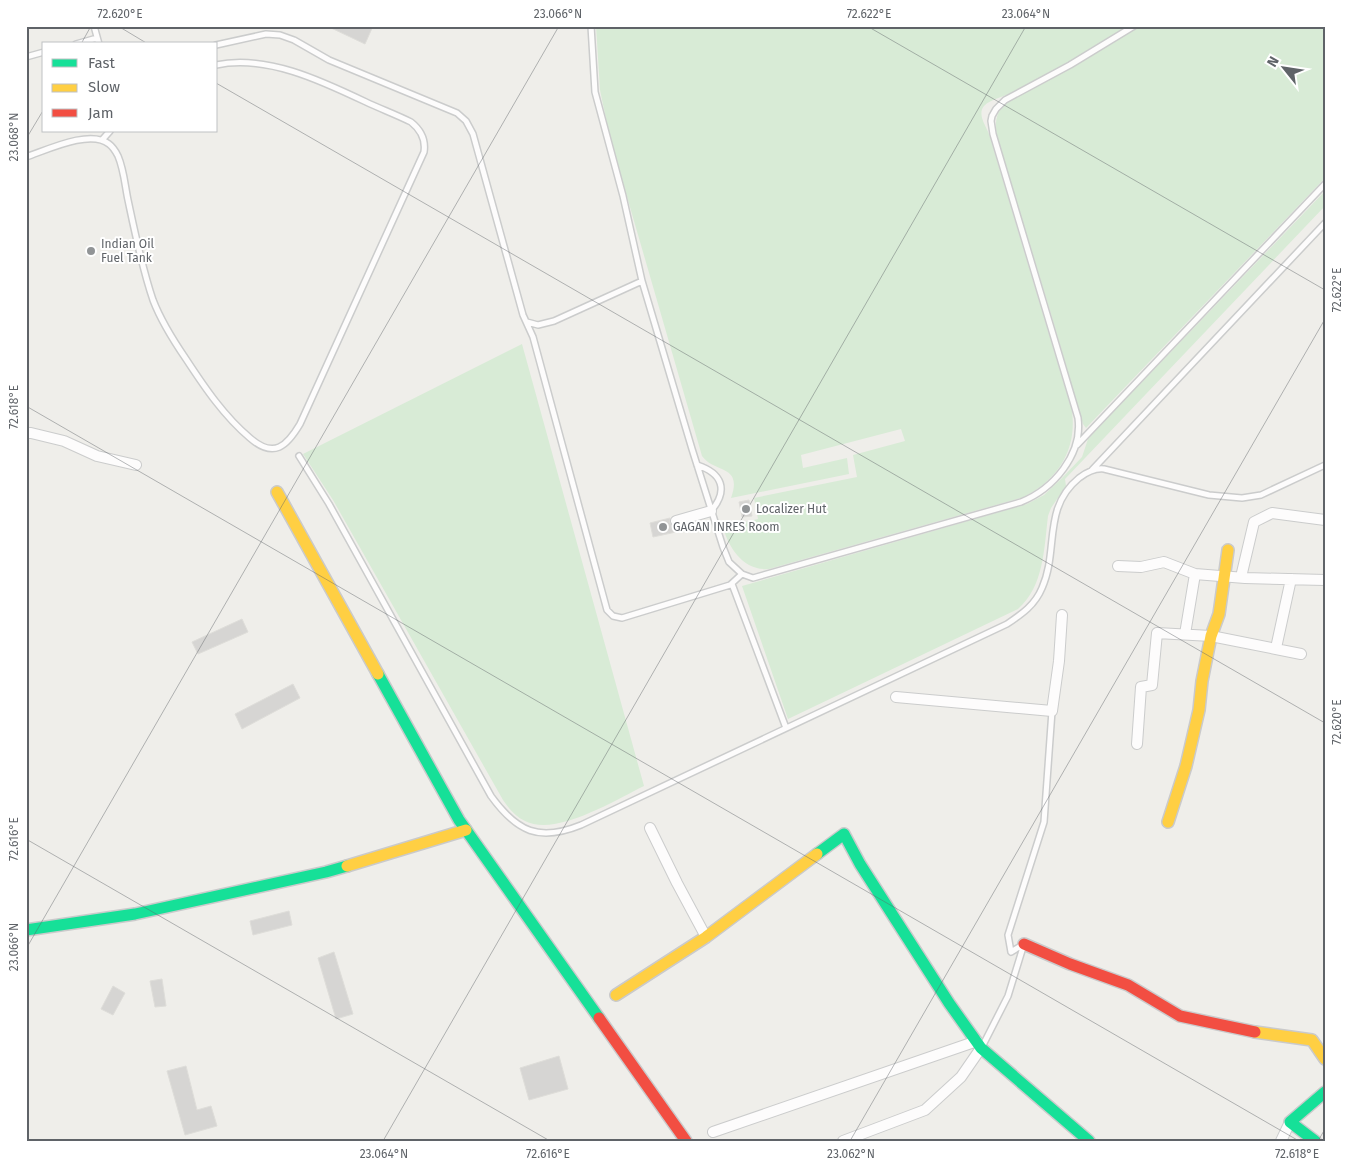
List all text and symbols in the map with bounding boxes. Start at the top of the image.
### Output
text: 72.620°E [97,7,143,21]
text: 23.066°N [534,7,582,21]
text: 72.622°E [847,7,891,21]
text: 23.064°N [1002,7,1050,21]
legend [42,42,218,132]
north arrow [1258,42,1308,92]
text: N [1263,53,1283,70]
text: Fast [88,54,115,72]
text: Slow [88,78,120,96]
text: Jam [88,104,114,122]
text: 23.068°N [7,113,21,161]
place label: Indian Oil Fuel Tank [101,237,155,265]
marker: Indian Oil Fuel Tank [85,245,97,257]
text: 72.622°E [1330,268,1344,312]
text: 72.618°E [7,385,21,429]
place label: Localizer Hut [756,502,827,516]
marker: Localizer Hut [740,503,752,515]
place label: GAGAN INRES Room [673,520,780,534]
marker: GAGAN INRES Room [657,521,669,533]
text: 72.620°E [1330,699,1344,745]
text: 72.616°E [7,817,21,861]
text: 23.066°N [7,923,21,971]
text: 23.064°N [360,1147,408,1161]
text: 72.616°E [526,1147,570,1161]
text: 23.062°N [827,1147,875,1161]
text: 72.618°E [1275,1147,1319,1161]

